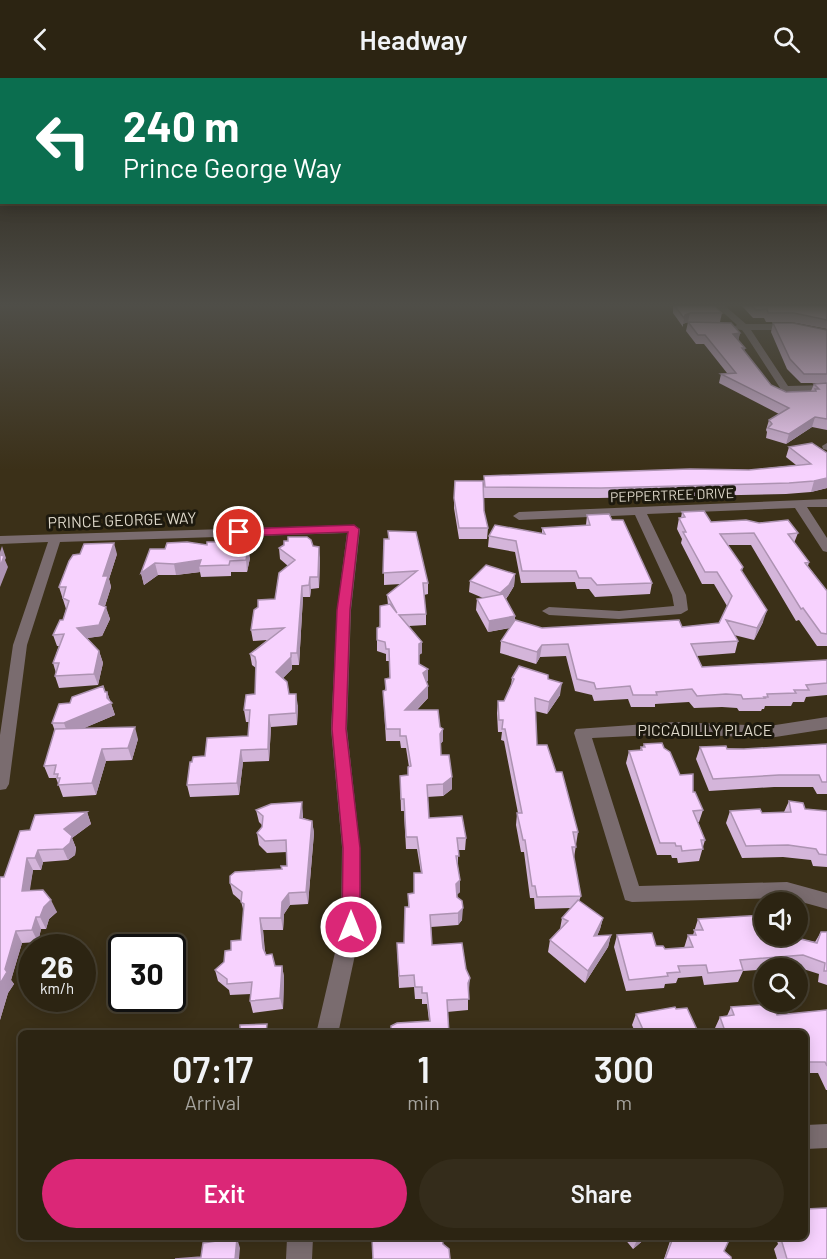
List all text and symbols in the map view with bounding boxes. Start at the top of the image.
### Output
icon: back [24,23,57,56]
text: Headway [360,23,467,55]
icon: search [770,23,803,56]
text: 240 m [123,100,239,150]
icon: left [24,102,102,180]
text: Prince George Way [123,151,342,183]
street label: PEPPERTREE DRIVE [610,484,734,505]
pin [213,506,264,557]
street label: PRINCE GEORGE WAY [47,507,197,532]
icon: arrive [222,515,255,548]
street label: PICCADILLY PLACE [637,720,773,739]
map controls [754,892,808,1012]
button: sound [754,892,808,946]
position arrow [319,895,383,959]
speed limit sign: 30 [108,934,186,1012]
text: 26 [41,948,73,984]
button: search [754,958,808,1012]
text: km/h [40,979,74,997]
text: 07:17 [172,1047,253,1090]
text: 1 [417,1047,430,1090]
text: 300 [594,1047,654,1090]
text: Arrival [185,1090,241,1114]
text: min [407,1090,440,1114]
text: m [616,1090,632,1114]
button: Exit [42,1159,407,1228]
button: Share [419,1159,784,1228]

